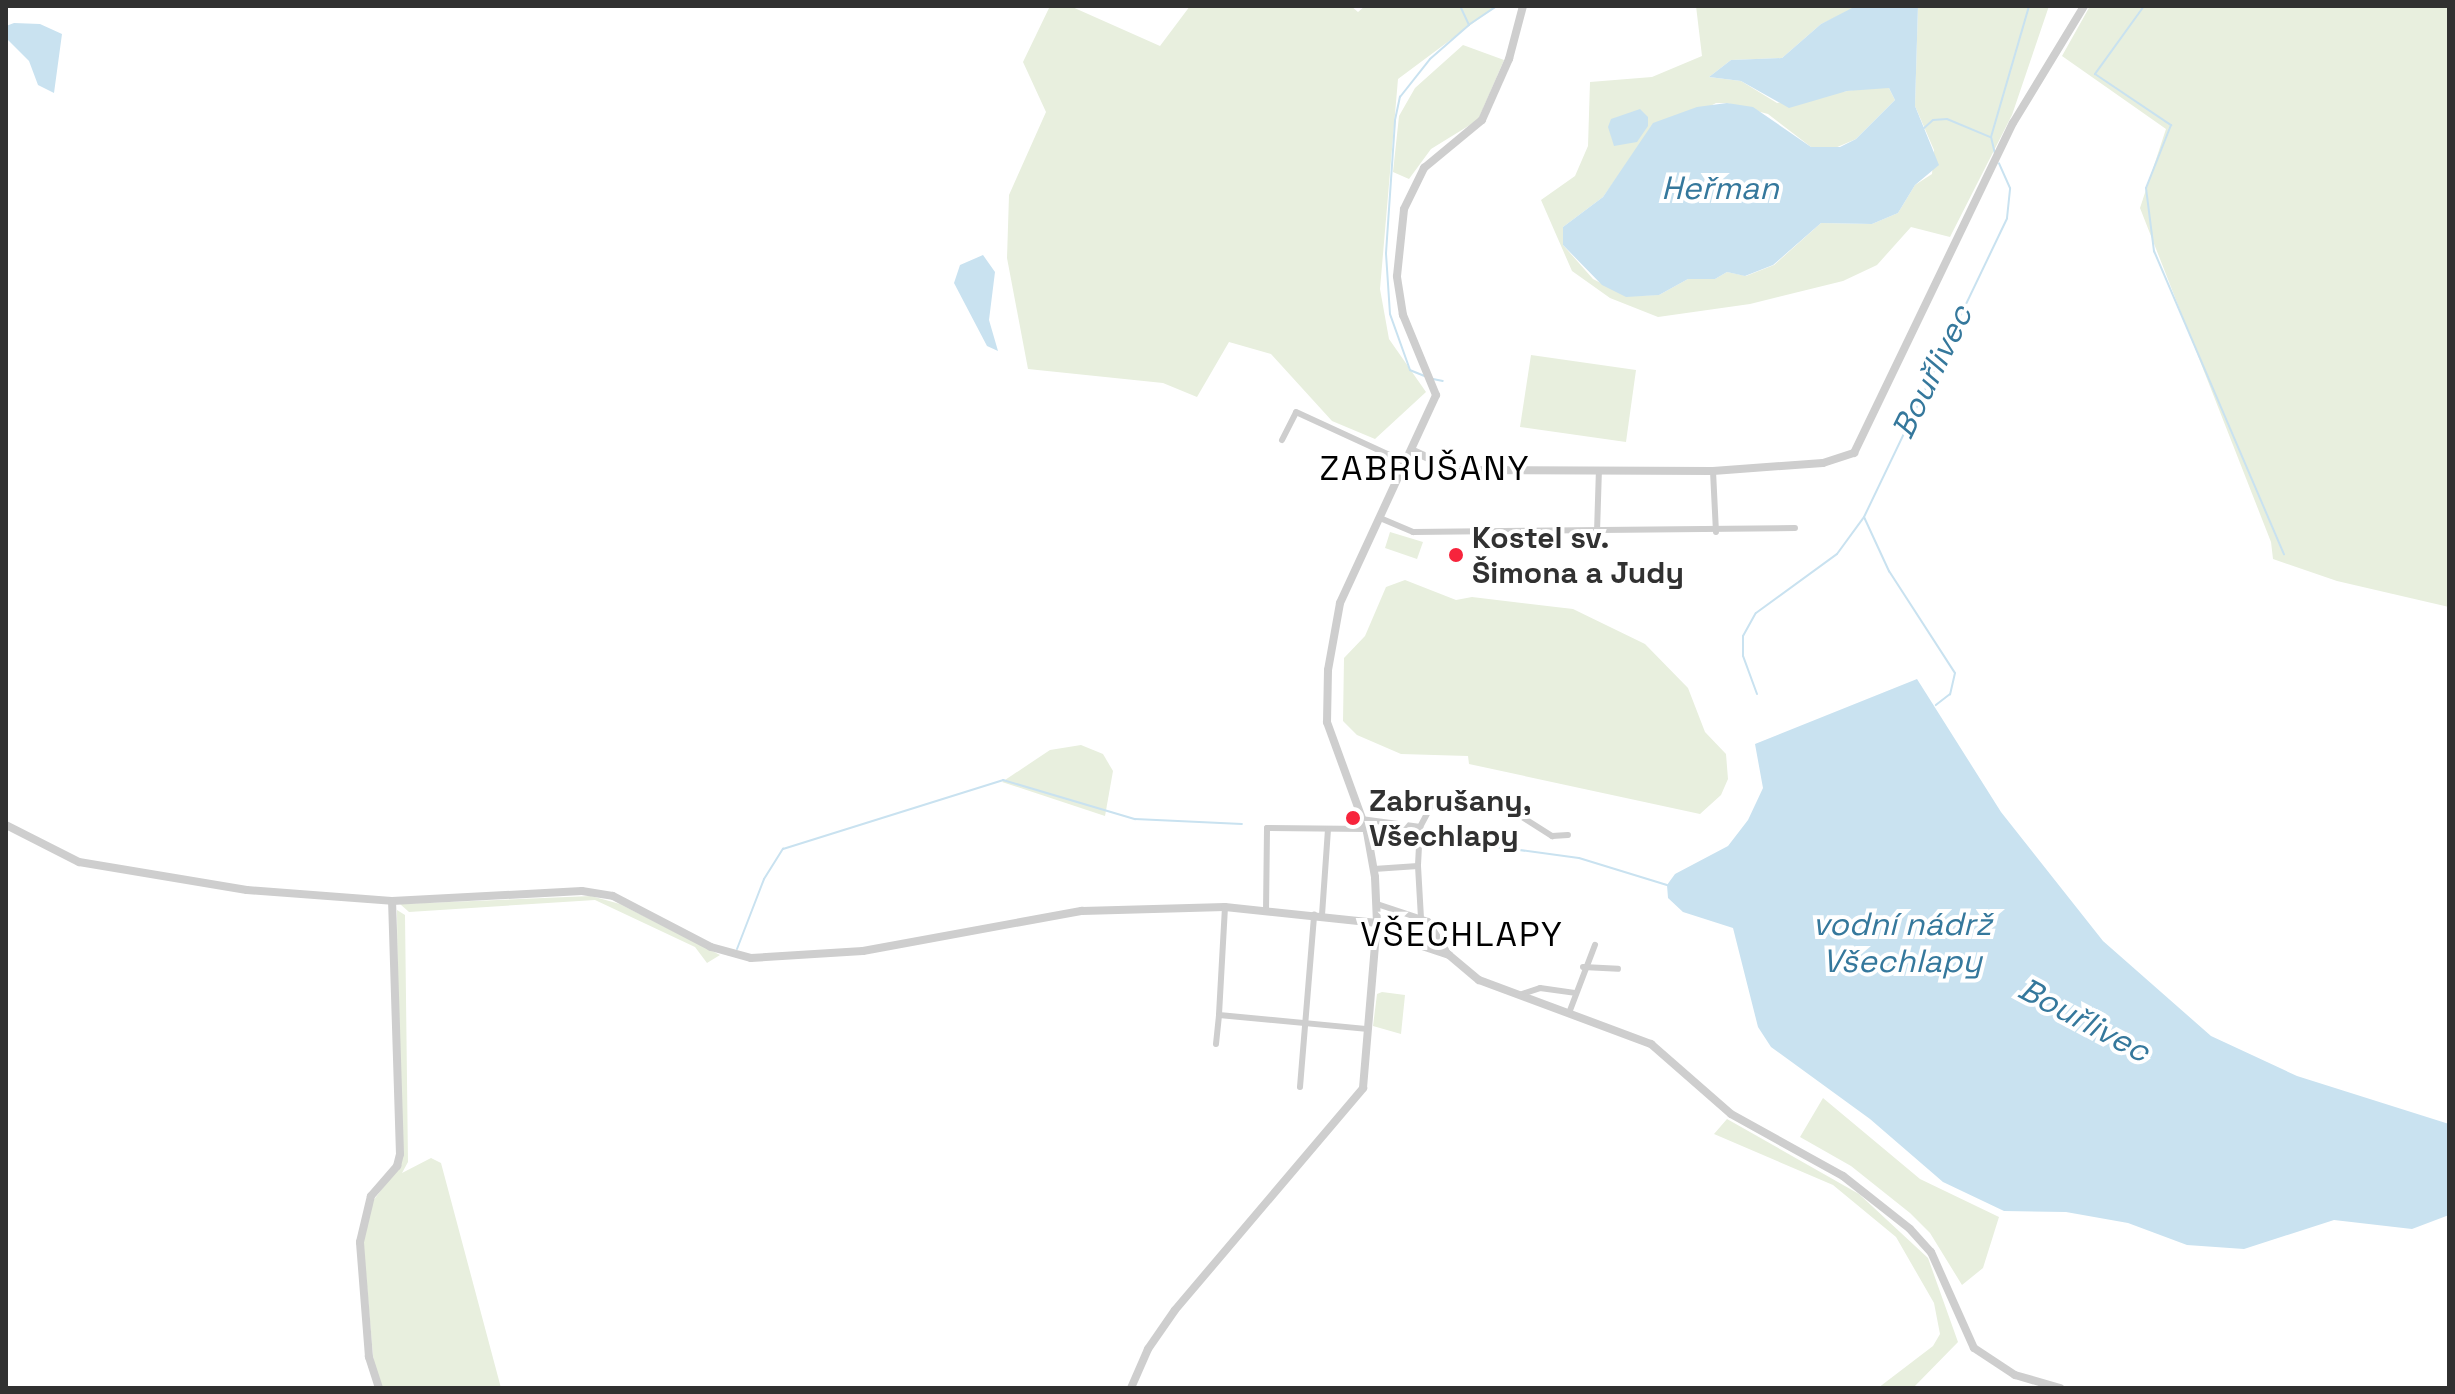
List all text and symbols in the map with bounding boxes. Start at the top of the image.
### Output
water label: Heřman [1661,169,1779,207]
water label: Bouřlivec [1883,299,1981,445]
district label: ZABRUŠANY [1319,449,1531,489]
place label: Kostel sv. Šimona a Judy [1472,520,1684,590]
marker: Kostel sv. Šimona a Judy [1447,546,1465,564]
place label: Zabrušany, Všechlapy [1369,783,1532,854]
marker: Zabrušany, Všechlapy [1344,809,1362,827]
water label: vodní nádrž Všechlapy [1812,906,1992,981]
district label: VŠECHLAPY [1360,915,1564,955]
water label: Bouřlivec [2012,969,2156,1071]

